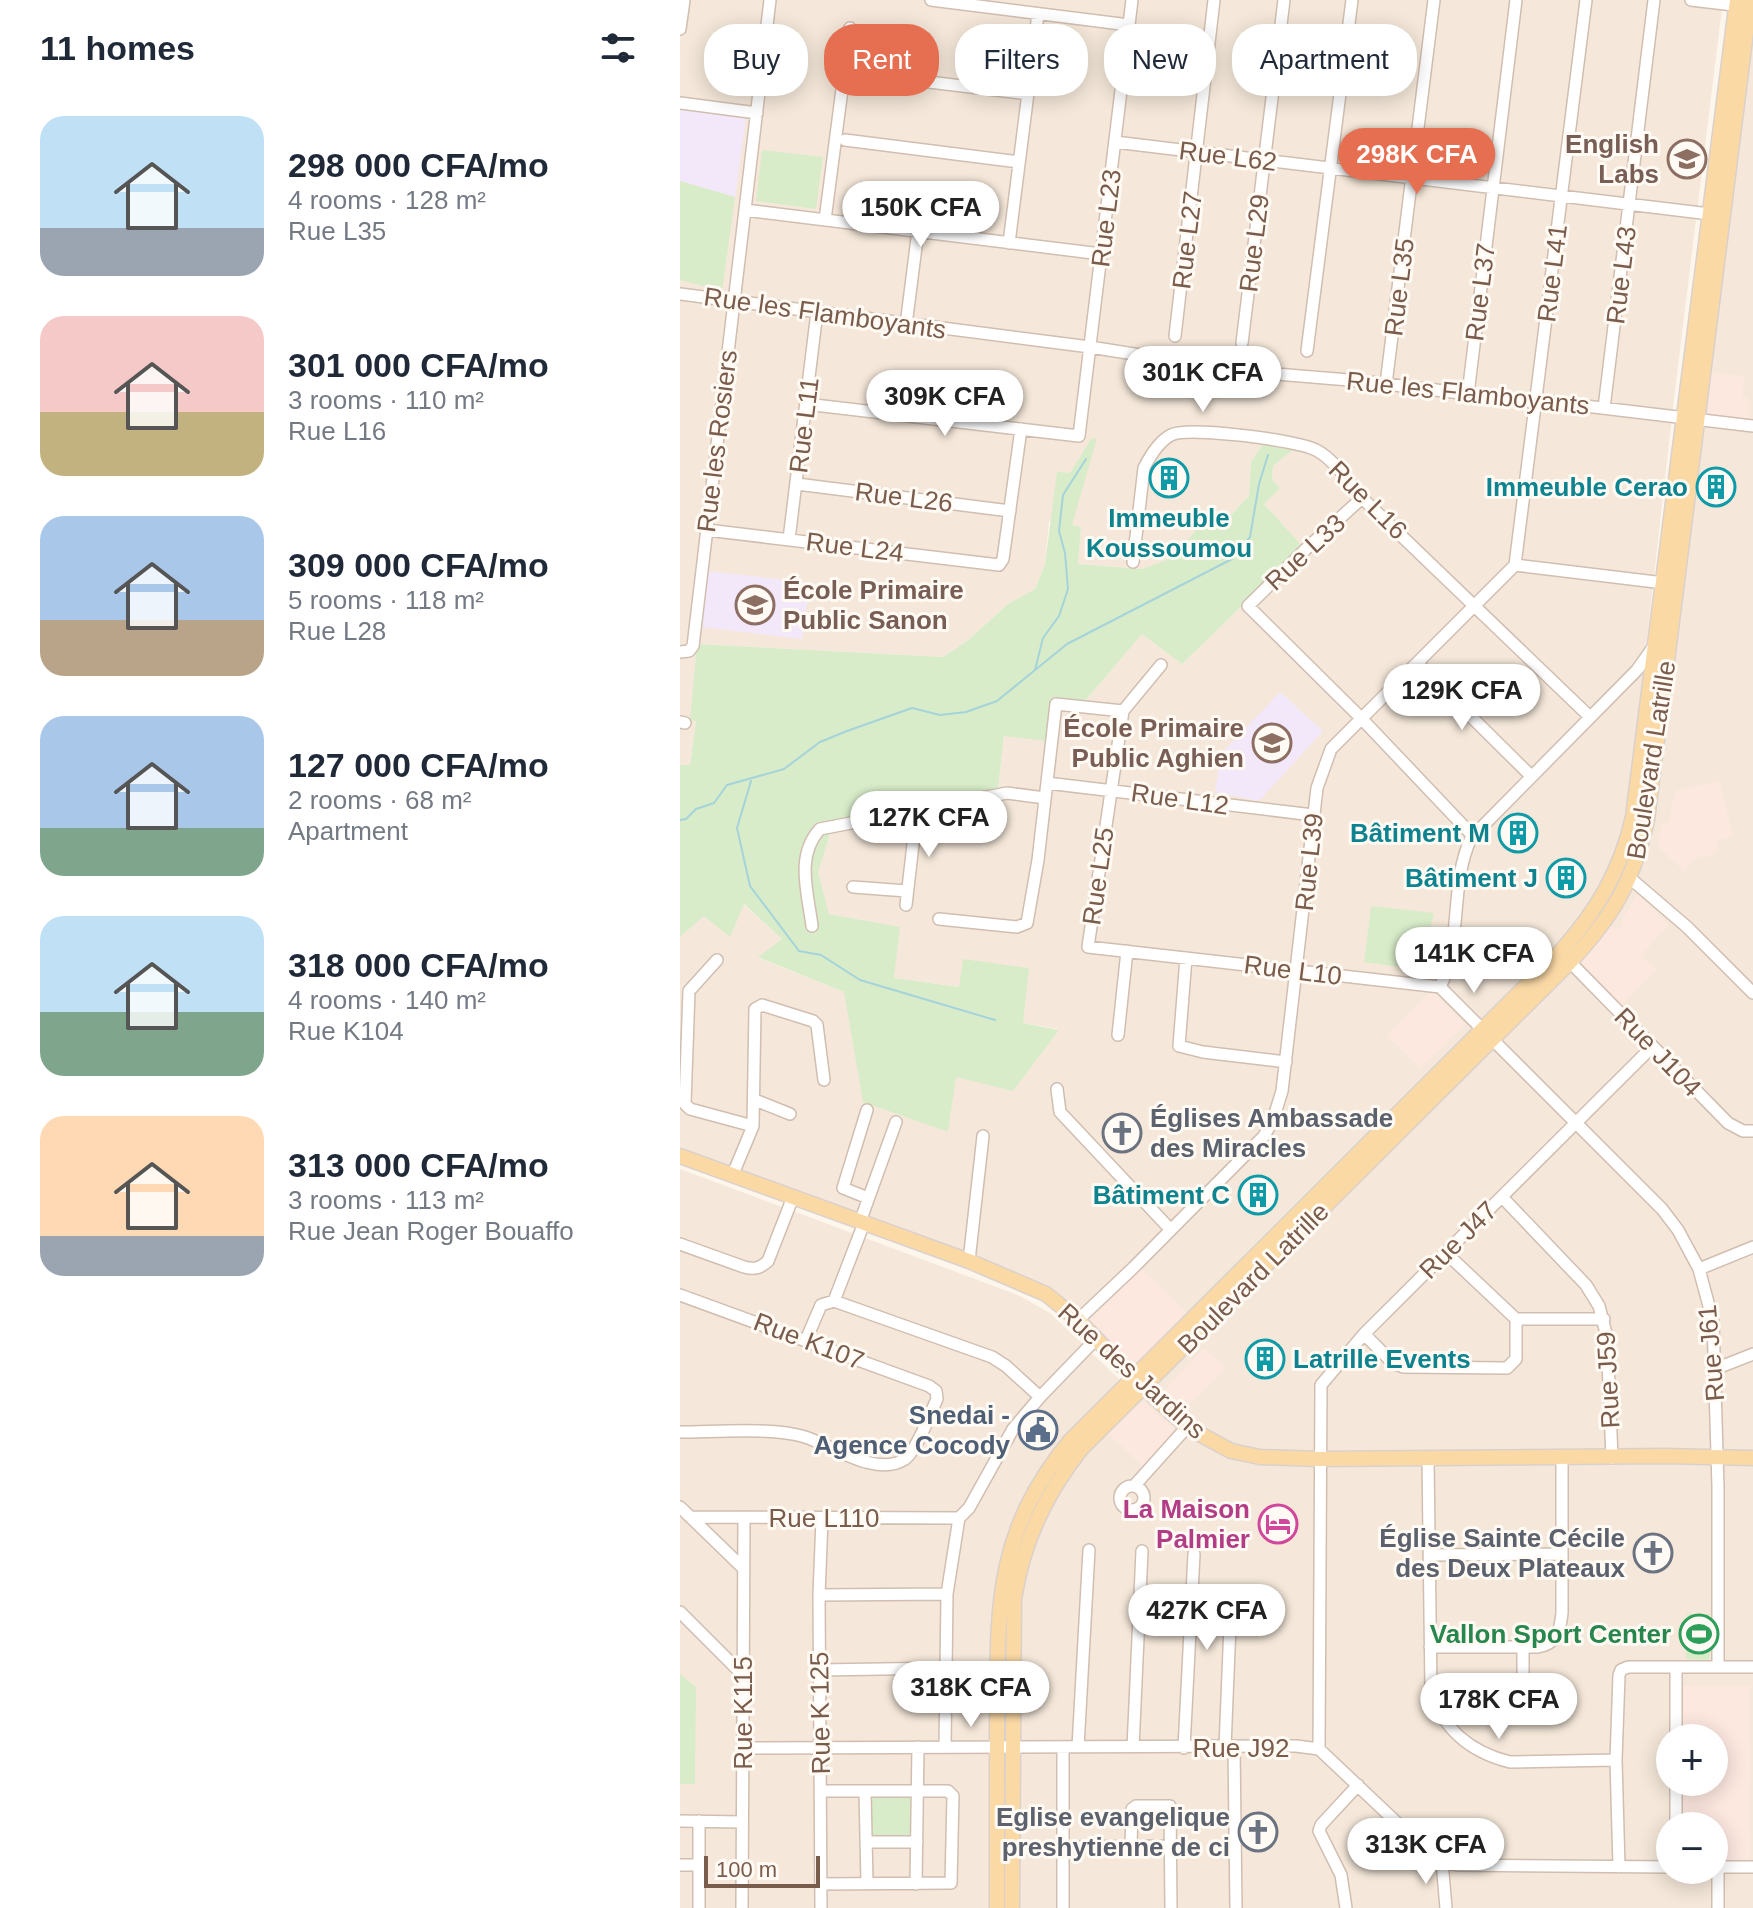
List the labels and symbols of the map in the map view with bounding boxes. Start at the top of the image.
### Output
pin: 298K CFA [1334,128,1500,196]
place label: English Labs [1565,129,1659,189]
street label: Rue L62 [1177,135,1279,177]
school or university icon: English Labs [1666,138,1708,180]
street label: Rue L23 [1085,167,1127,269]
pin: 150K CFA [838,181,1004,249]
street label: Rue L27 [1166,189,1208,291]
street label: Rue L29 [1233,192,1275,294]
street label: Rue L41 [1531,222,1573,324]
street label: Rue L43 [1600,224,1642,326]
street label: Rue L35 [1378,236,1420,338]
street label: Rue L37 [1459,241,1501,343]
street label: Rue les Flamboyants [702,281,948,345]
pin: 301K CFA [1120,346,1286,414]
street label: Rue les Rosiers [691,348,743,534]
street label: Rue les Flamboyants [1345,365,1591,421]
pin: 309K CFA [862,370,1028,438]
street label: Rue L11 [783,375,825,475]
street label: Rue L16 [1323,455,1413,545]
building icon: Immeuble Koussoumou [1148,457,1190,499]
building icon: Immeuble Cerao [1695,466,1737,508]
place label: Immeuble Cerao [1486,472,1688,502]
street label: Rue L26 [853,476,955,518]
place label: Immeuble Koussoumou [1086,503,1252,563]
street label: Rue L33 [1259,508,1351,596]
street label: Rue L24 [804,526,906,568]
place label: École Primaire Public Sanon [783,575,964,635]
school or university icon: École Primaire Public Sanon [734,584,776,626]
street label: Boulevard Latrille [1620,658,1682,862]
pin: 129K CFA [1379,664,1545,732]
place label: École Primaire Public Aghien [1063,713,1244,773]
school or university icon: École Primaire Public Aghien [1251,722,1293,764]
street label: Rue L12 [1129,777,1231,821]
pin: 127K CFA [846,791,1012,859]
street label: Rue L39 [1289,812,1329,912]
building icon: Bâtiment M [1497,812,1539,854]
place label: Bâtiment M [1350,818,1490,848]
street label: Rue L25 [1076,825,1120,927]
building icon: Bâtiment J [1545,857,1587,899]
place label: Bâtiment J [1405,863,1538,893]
pin: 141K CFA [1391,927,1557,995]
street label: Rue L10 [1242,949,1344,991]
street label: Rue J104 [1609,1002,1707,1102]
place label: Églises Ambassade des Miracles [1150,1103,1393,1163]
church icon: Églises Ambassade des Miracles [1101,1112,1143,1154]
building icon: Bâtiment C [1237,1174,1279,1216]
place label: Bâtiment C [1093,1180,1230,1210]
street label: Rue J47 [1413,1195,1503,1285]
street label: Boulevard Latrille [1171,1196,1335,1360]
street label: Rue des Jardins [1052,1297,1212,1445]
street label: Rue J61 [1692,1303,1730,1403]
street label: Rue K107 [750,1306,868,1376]
street label: Rue J59 [1590,1331,1626,1429]
building icon: Latrille Events [1244,1338,1286,1380]
place label: Latrille Events [1293,1344,1471,1374]
place label: Snedai - Agence Cocody [814,1400,1011,1460]
public building icon: Snedai - Agence Cocody [1017,1409,1059,1451]
place label: La Maison Palmier [1123,1494,1250,1554]
street label: Rue L110 [769,1503,879,1533]
hotel icon: La Maison Palmier [1257,1503,1299,1545]
place label: Église Sainte Cécile des Deux Plateaux [1379,1523,1626,1583]
church icon: Église Sainte Cécile des Deux Plateaux [1632,1532,1674,1574]
pin: 427K CFA [1124,1584,1290,1652]
sports icon: Vallon Sport Center [1678,1613,1720,1655]
place label: Vallon Sport Center [1430,1619,1671,1649]
street label: Rue K 125 [804,1651,836,1775]
street label: Rue K115 [728,1656,758,1770]
pin: 318K CFA [888,1661,1054,1729]
pin: 178K CFA [1416,1673,1582,1741]
street label: Rue J92 [1193,1733,1289,1763]
place label: Eglise evangelique preshytienne de ci [996,1802,1230,1862]
church icon: Eglise evangelique preshytienne de ci [1237,1811,1279,1853]
pin: 313K CFA [1343,1818,1509,1886]
scale bar [704,1852,820,1888]

